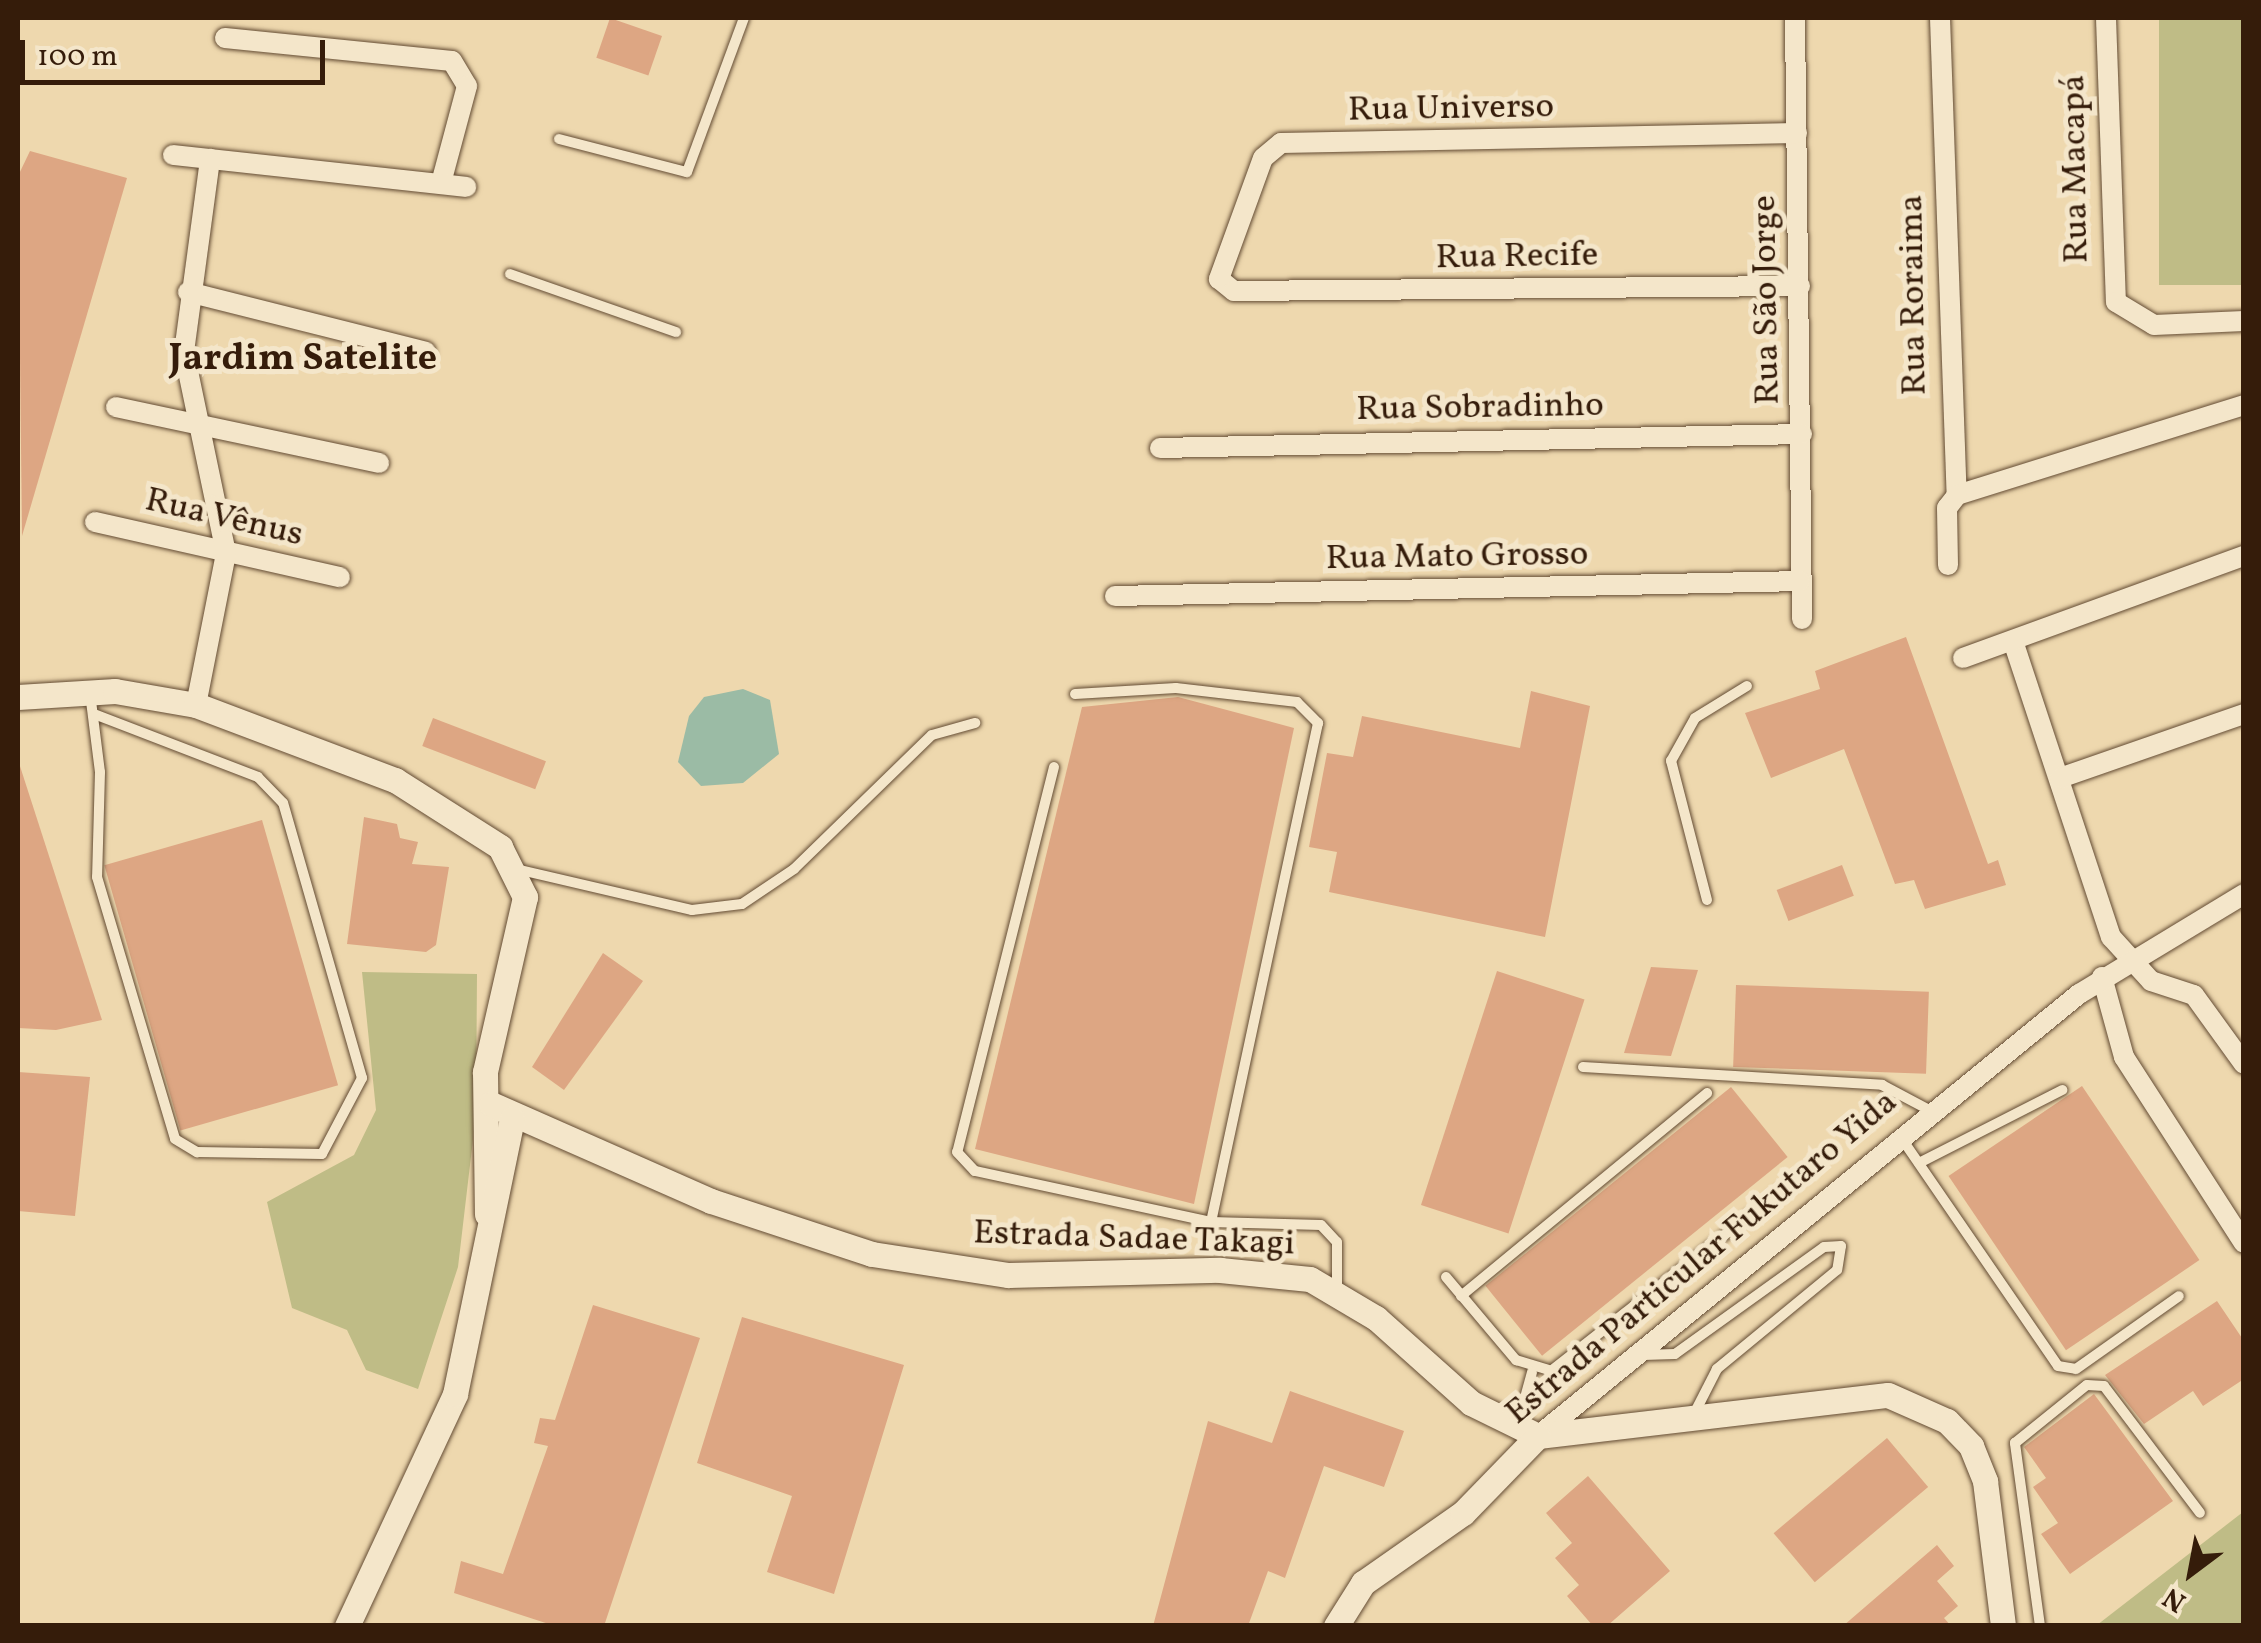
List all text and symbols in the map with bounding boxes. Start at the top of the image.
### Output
scale bar [25,20,330,82]
text: 100 m [37,36,118,78]
street label: Rua Macapá [2053,74,2099,264]
street label: Rua Universo [1348,86,1554,132]
street label: Rua Roraima [1891,194,1937,396]
street label: Rua São Jorge [1744,195,1790,405]
street label: Rua Recife [1435,235,1599,279]
district label: Jardim Satelite [169,337,437,383]
street label: Rua Sobradinho [1356,385,1604,431]
street label: Rua Vênus [140,479,308,557]
street label: Rua Mato Grosso [1325,534,1589,580]
street label: Estrada Particular Fukutaro Yida [1497,1081,1907,1435]
street label: Estrada Sadae Takagi [972,1212,1296,1266]
north arrow [2141,1523,2241,1623]
text: N [2156,1577,2194,1621]

